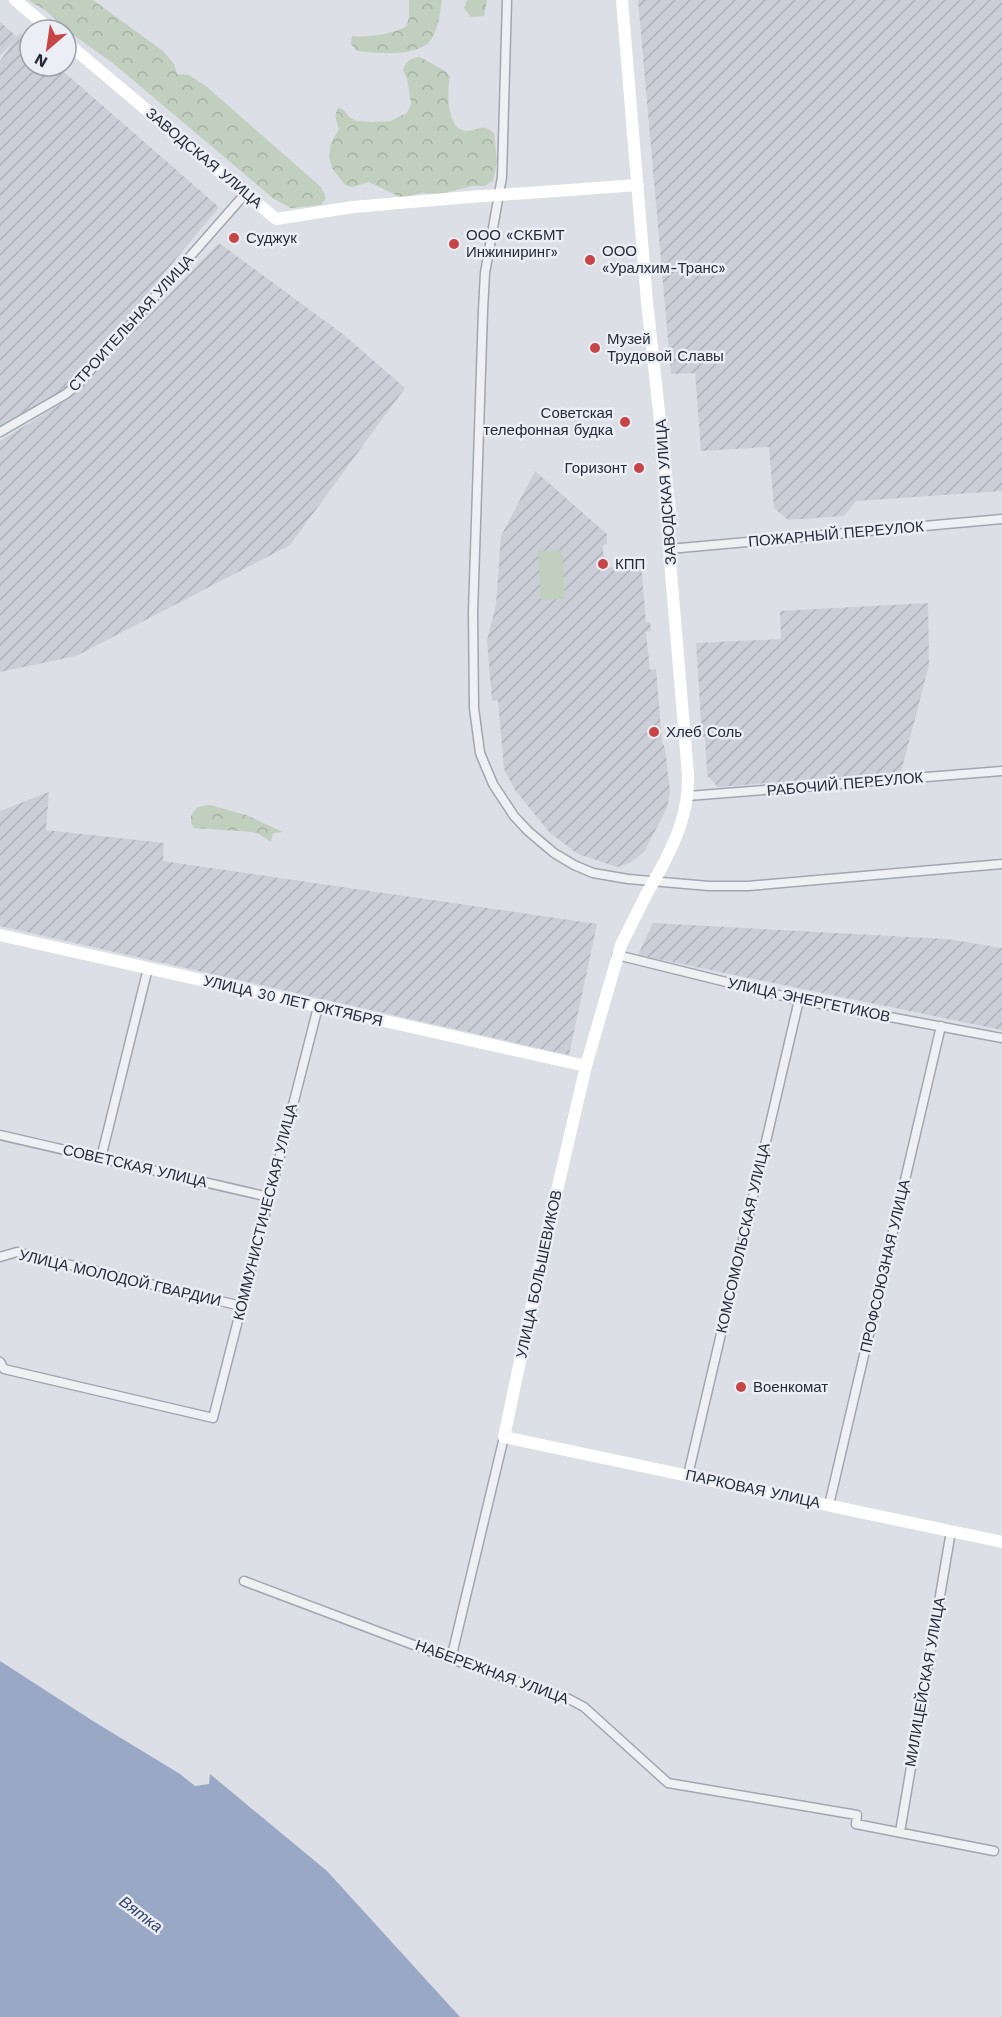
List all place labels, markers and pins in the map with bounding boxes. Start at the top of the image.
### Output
place label: ООО «СКБМТ Инжиниринг» [466,226,565,261]
place label: Суджук [246,229,297,247]
marker: Суджук [227,231,241,245]
marker: ООО «СКБМТ Инжиниринг» [447,237,461,251]
place label: ООО «Уралхим-Транс» [602,242,726,277]
marker: ООО «Уралхим-Транс» [583,253,597,267]
place label: Музей Трудовой Славы [607,330,724,365]
marker: Музей Трудовой Славы [588,341,602,355]
place label: Советская телефонная будка [483,404,614,439]
marker: Советская телефонная будка [618,415,632,429]
place label: Горизонт [565,459,627,477]
marker: Горизонт [632,461,646,475]
place label: КПП [615,555,645,573]
marker: КПП [596,557,610,571]
place label: Хлеб Соль [666,723,742,741]
marker: Хлеб Соль [647,725,661,739]
place label: Военкомат [753,1378,828,1396]
marker: Военкомат [734,1380,748,1394]

